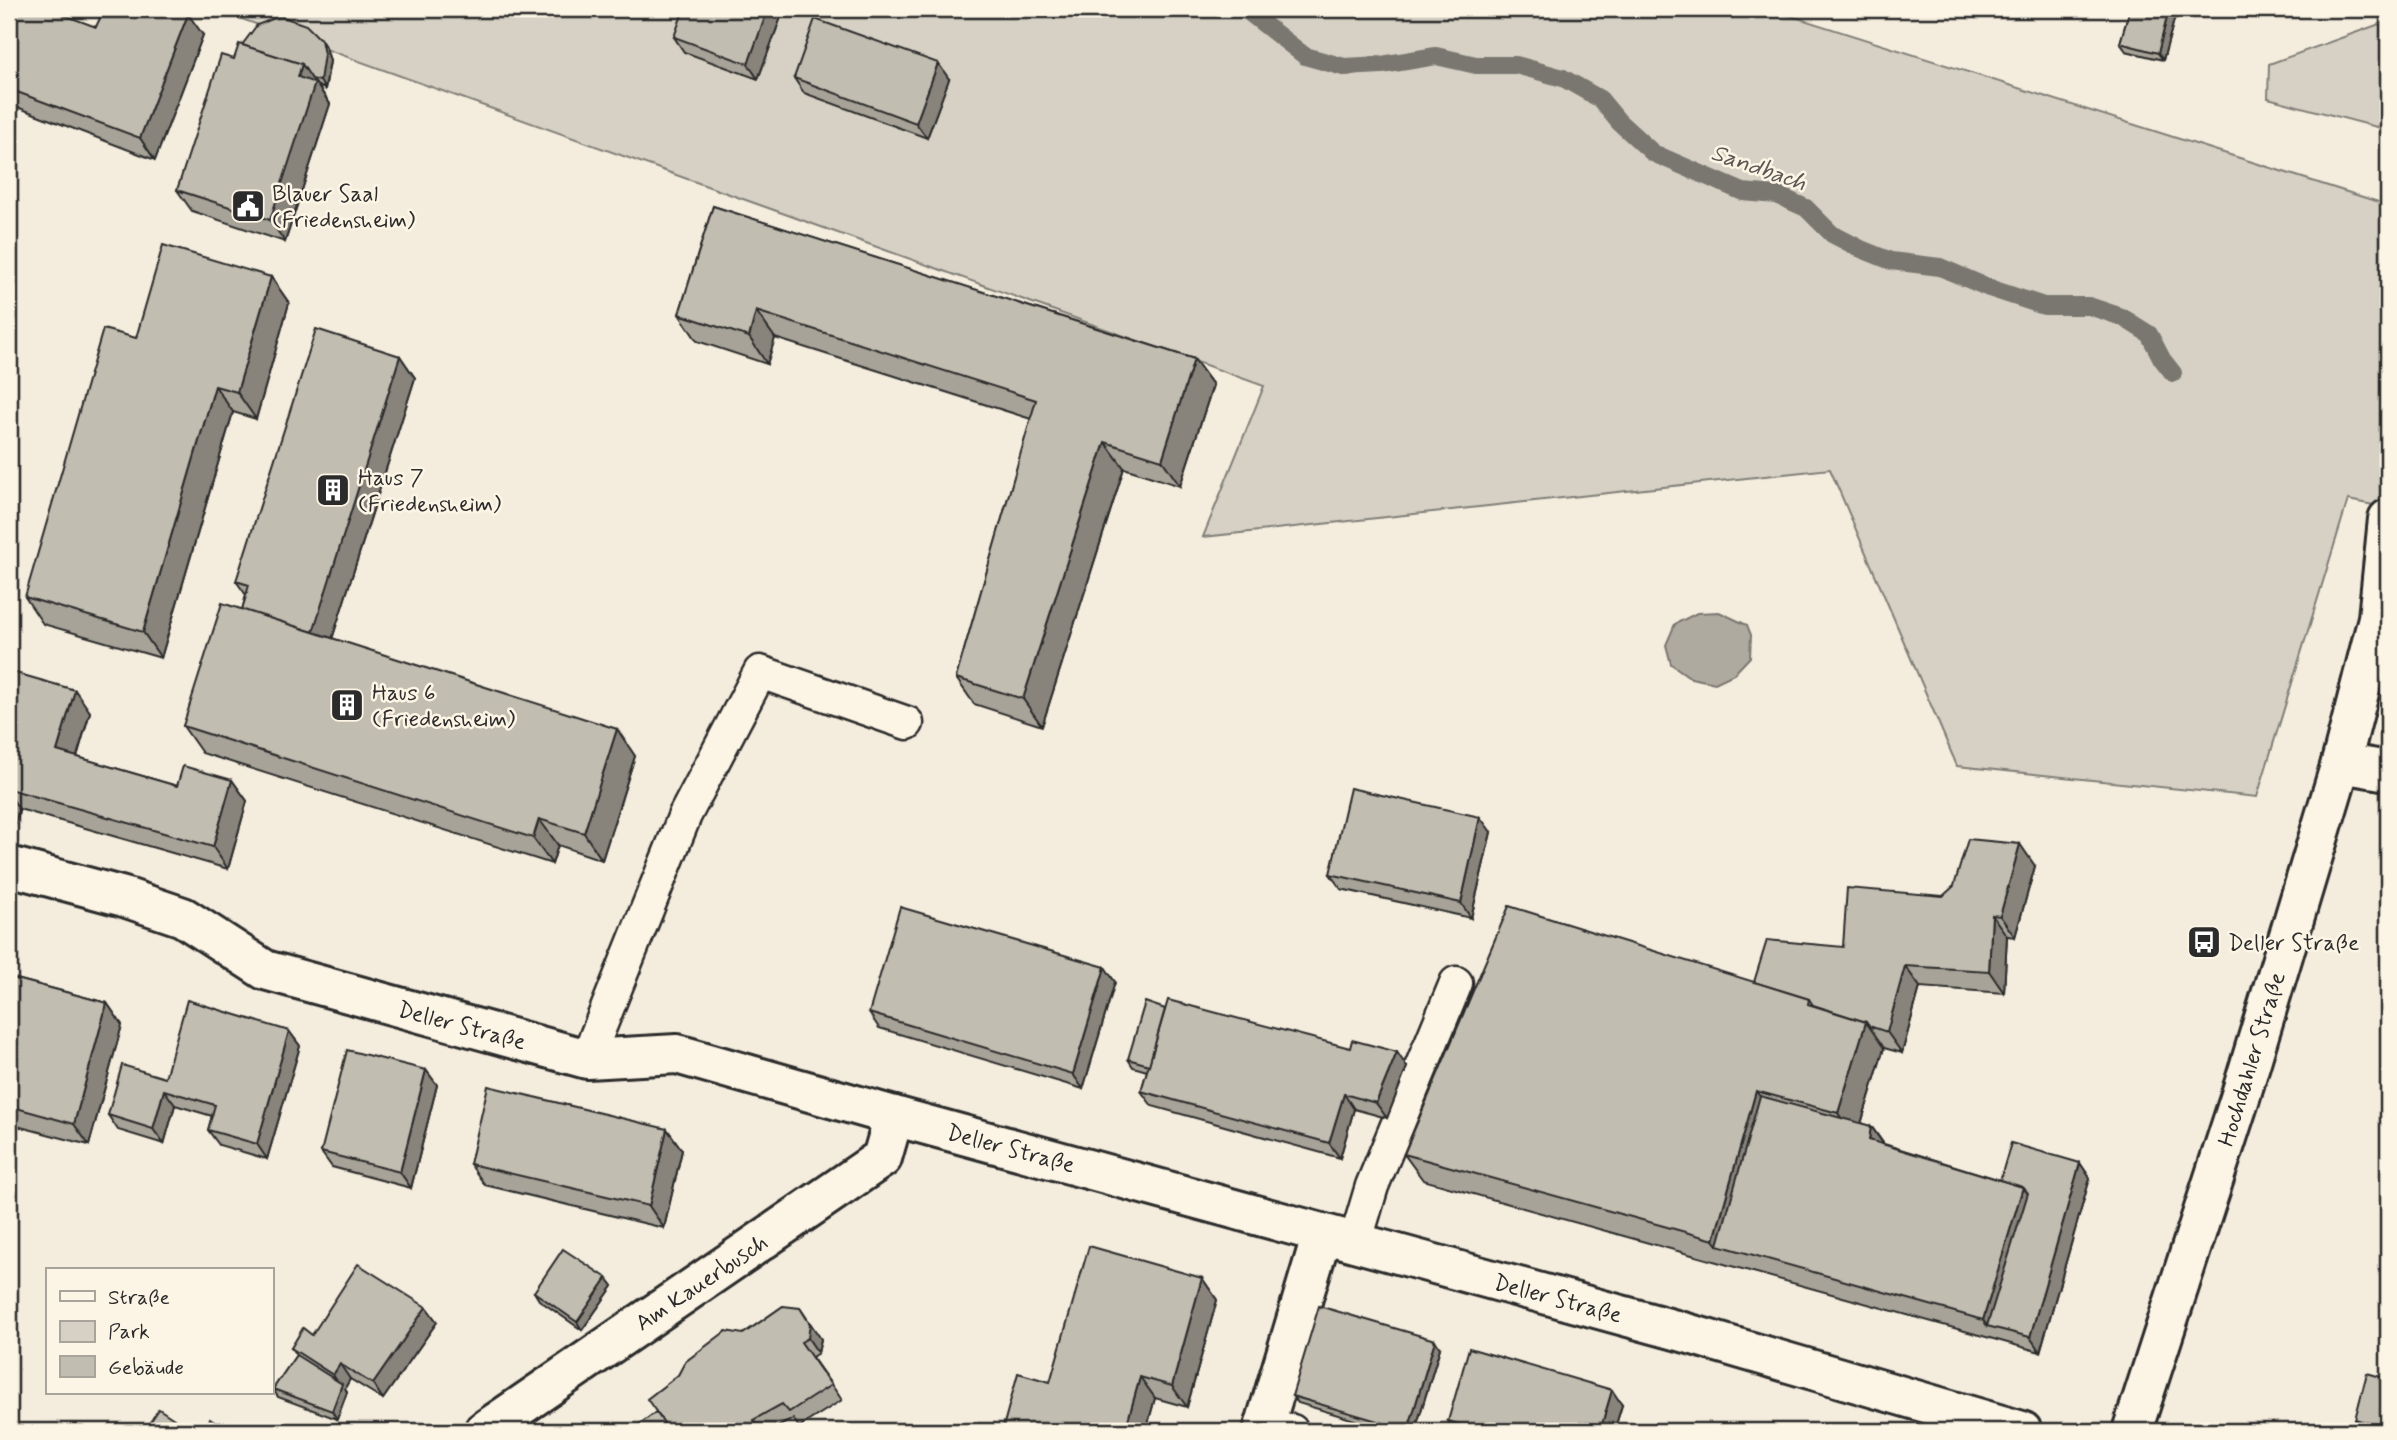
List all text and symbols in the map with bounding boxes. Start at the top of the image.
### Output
water label: Sandbach [1707,138,1810,199]
place label: Blauer Saal (Friedensheim) [272,180,415,236]
public building icon: Blauer Saal (Friedensheim) [229,187,267,225]
place label: Haus 7 (Friedensheim) [358,464,501,520]
building icon: Haus 7 (Friedensheim) [314,471,352,509]
place label: Haus 6 (Friedensheim) [372,679,515,735]
building icon: Haus 6 (Friedensheim) [328,686,366,724]
bus stop icon: Deller Straße [2185,923,2223,961]
place label: Deller Straße [2228,929,2359,959]
street label: Hochdahler Straße [2212,969,2294,1150]
street label: Deller Straße [394,995,529,1058]
street label: Deller Straße [943,1118,1078,1181]
street label: Am Kauerbusch [630,1228,774,1339]
legend [46,1268,273,1394]
street label: Deller Straße [1490,1268,1625,1331]
text: Straße [108,1284,170,1312]
text: Park [108,1318,150,1346]
text: Gebäude [108,1354,184,1382]

